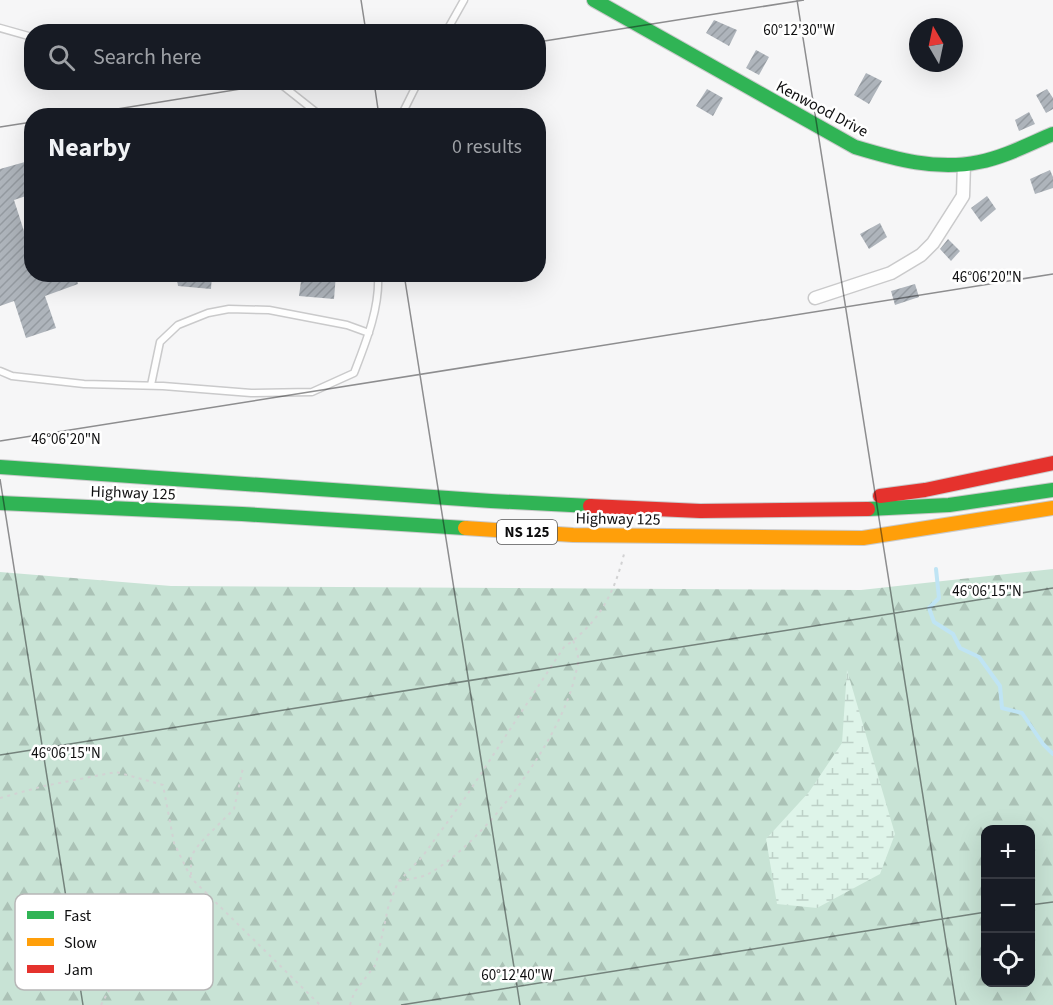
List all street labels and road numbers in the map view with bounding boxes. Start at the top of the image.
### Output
street label: Kenwood Drive [772,75,872,143]
street label: Highway 125 [90,481,176,505]
street label: Highway 125 [575,507,661,531]
road number: NS 125 [497,520,557,544]

